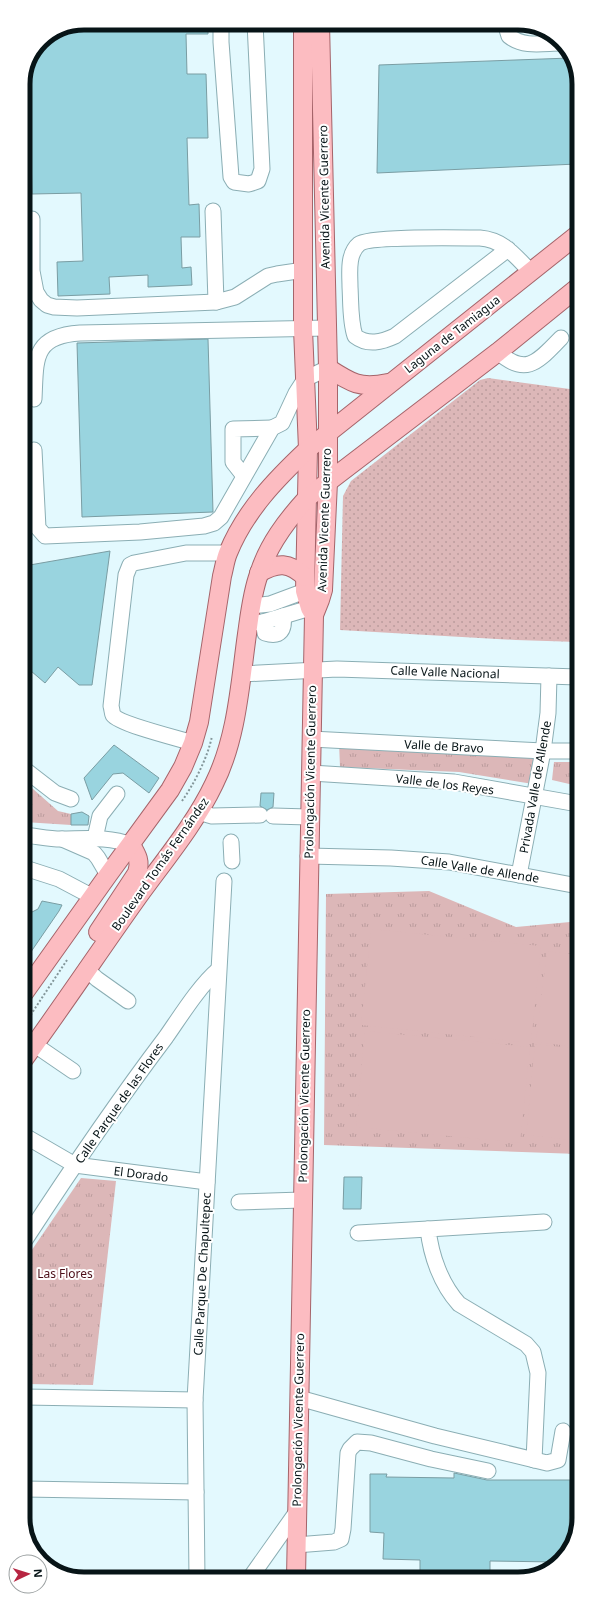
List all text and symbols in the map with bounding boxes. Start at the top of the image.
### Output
street label: Avenida Vicente Guerrero [314,125,334,269]
street label: Laguna de Tamiagua [401,291,503,377]
street label: Avenida Vicente Guerrero [313,448,335,592]
street label: Calle Valle Nacional [390,662,500,682]
street label: Prolongación Vicente Guerrero [300,685,320,859]
street label: Privada Valle de Allende [515,719,555,855]
street label: Valle de Bravo [404,735,484,757]
street label: Valle de los Reyes [395,770,495,798]
street label: Boulevard Tomás Fernández [107,794,213,934]
street label: Calle Valle de Allende [420,851,541,887]
street label: Prolongación Vicente Guerrero [294,1009,314,1183]
street label: Calle Parque de las Flores [71,1039,167,1167]
street label: El Dorado [113,1162,169,1186]
street label: Calle Parque De Chapultepec [189,1192,215,1356]
park label: Las Flores [37,1265,93,1282]
street label: Prolongación Vicente Guerrero [288,1333,308,1507]
north arrow [8,1554,48,1594]
text: N [31,1568,46,1578]

